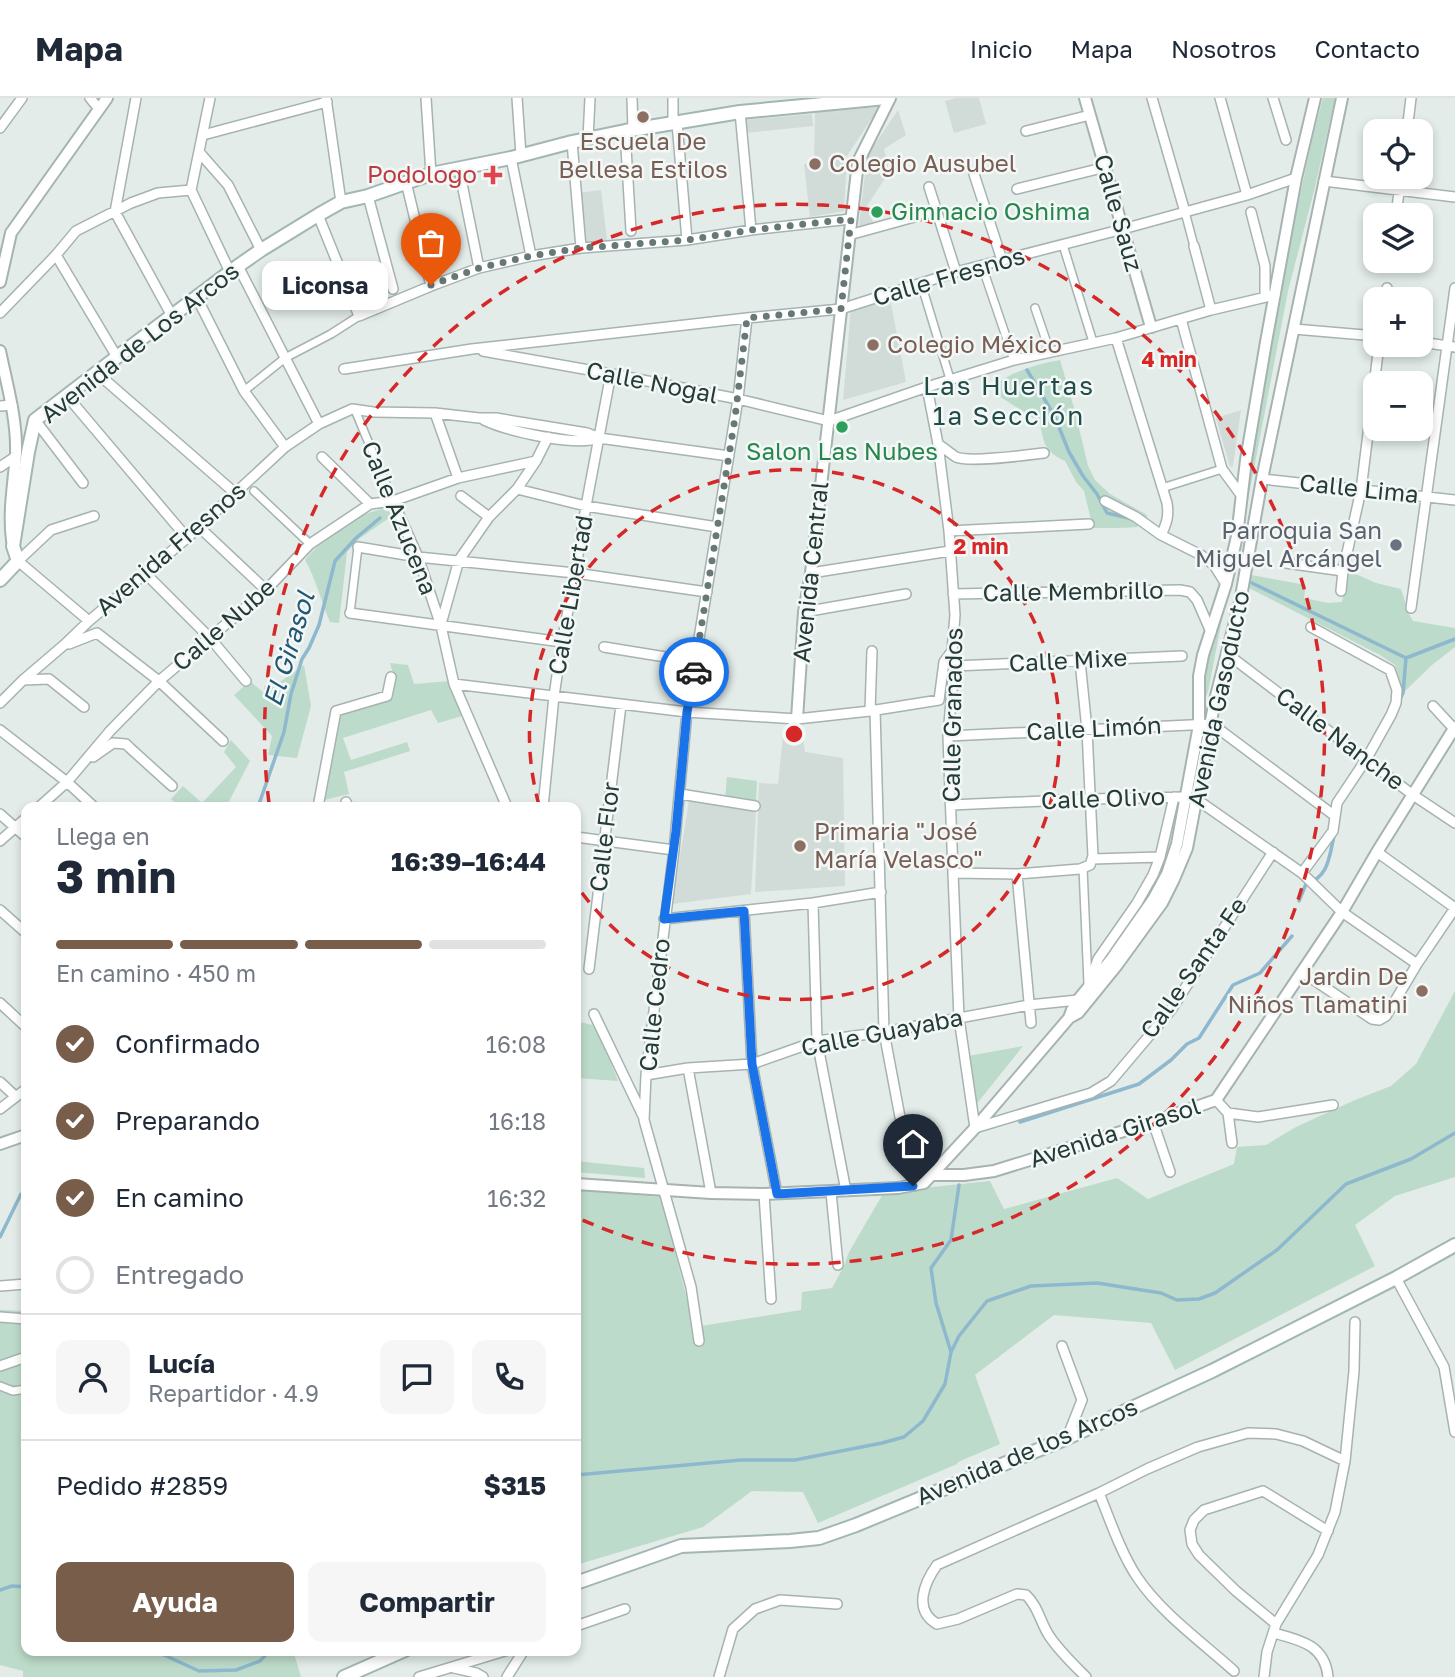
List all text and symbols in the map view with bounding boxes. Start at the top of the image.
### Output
text: Mapa [35,29,123,68]
text: Inicio [970,34,1032,63]
text: Mapa [1070,34,1133,63]
text: Nosotros [1171,34,1277,63]
text: Contacto [1315,34,1420,63]
marker: Escuela De Bellesa Estilos [635,109,651,125]
map controls [1363,119,1433,441]
button: locate [1363,119,1433,189]
place label: Escuela De Bellesa Estilos [558,126,728,183]
place label: Colegio Ausubel [829,148,1016,177]
street label: Calle Sauz [1089,151,1150,275]
marker: Colegio Ausubel [807,156,823,172]
place label: Podologo [367,159,477,188]
marker: Podologo [483,165,503,185]
place label: Gimnacio Oshima [891,196,1090,225]
button: layers [1363,203,1433,273]
marker: Gimnacio Oshima [869,204,885,220]
pin [401,213,461,285]
icon: bag [412,224,450,262]
street label: Calle Fresnos [869,240,1028,311]
street label: Avenida de Los Arcos [34,255,244,428]
callout: Liconsa [263,260,389,310]
text: Liconsa [282,271,368,299]
button: + [1363,287,1433,357]
place label: Colegio México [887,329,1062,358]
marker: Colegio México [865,337,881,353]
text: 4 min [1141,346,1197,372]
street label: Calle Nogal [584,355,721,409]
district label: Las Huertas 1ª Sección [923,370,1095,431]
button: − [1363,371,1433,441]
marker: Salon Las Nubes [834,419,850,435]
street label: Calle Azucena [356,436,444,599]
place label: Salon Las Nubes [746,436,938,465]
street label: Calle Lima [1298,467,1420,508]
street label: Avenida Fresnos [89,475,251,621]
street label: Avenida Central [786,480,833,664]
street label: Calle Libertad [541,513,598,677]
place label: Parroquia San Miguel Arcángel [1195,515,1382,572]
text: 2 min [954,533,1008,559]
marker: Parroquia San Miguel Arcángel [1388,537,1404,553]
street label: Calle Nube [166,571,280,676]
street label: Calle Membrillo [982,574,1164,607]
water label: El Girasol [256,586,321,710]
street label: Avenida Gasoducto [1180,588,1255,810]
street label: Calle Granados [935,627,968,803]
courier [659,637,729,707]
street label: Calle Mixe [1008,642,1128,677]
icon: car [675,653,713,691]
street label: Calle Nanche [1271,680,1411,795]
street label: Calle Limón [1026,709,1162,746]
centre of rings [782,722,806,746]
street label: Calle Flor [582,780,625,893]
street label: Calle Olivo [1040,781,1165,814]
place label: Primaria "José María Velasco" [814,816,983,873]
text: Llega en [56,822,150,850]
marker: Primaria "José María Velasco" [792,838,808,854]
text: 16:39–16:44 [391,846,546,877]
text: 3 min [56,848,176,903]
street label: Calle Santa Fe [1133,891,1252,1043]
street label: Calle Cedro [632,937,675,1073]
text: En camino · 450 m [56,959,256,987]
place label: Jardin De Niños Tlamatini [1228,961,1408,1018]
marker: Jardin De Niños Tlamatini [1414,983,1430,999]
street label: Calle Guayaba [798,1002,965,1061]
icon: check [56,1025,94,1063]
text: Confirmado [115,1028,260,1059]
text: 16:08 [486,1030,546,1058]
street label: Avenida Girasol [1025,1090,1204,1173]
icon: check [56,1102,94,1140]
text: Preparando [115,1105,260,1136]
text: 16:18 [489,1107,546,1135]
pin [883,1114,943,1186]
icon: home [894,1125,932,1163]
icon: check [56,1179,94,1217]
text: En camino [115,1182,244,1213]
text: 16:32 [487,1184,546,1212]
text: Entregado [115,1259,244,1290]
button: person [56,1340,130,1414]
button: chat [380,1340,454,1414]
button: phone [472,1340,546,1414]
text: Lucía [148,1348,215,1379]
text: Repartidor · 4.9 [148,1379,319,1407]
street label: Avenida de los Arcos [911,1391,1141,1510]
text: Pedido #2859 [56,1470,228,1501]
text: $315 [483,1470,546,1501]
button: Ayuda [56,1562,294,1642]
button: Compartir [308,1562,546,1642]

